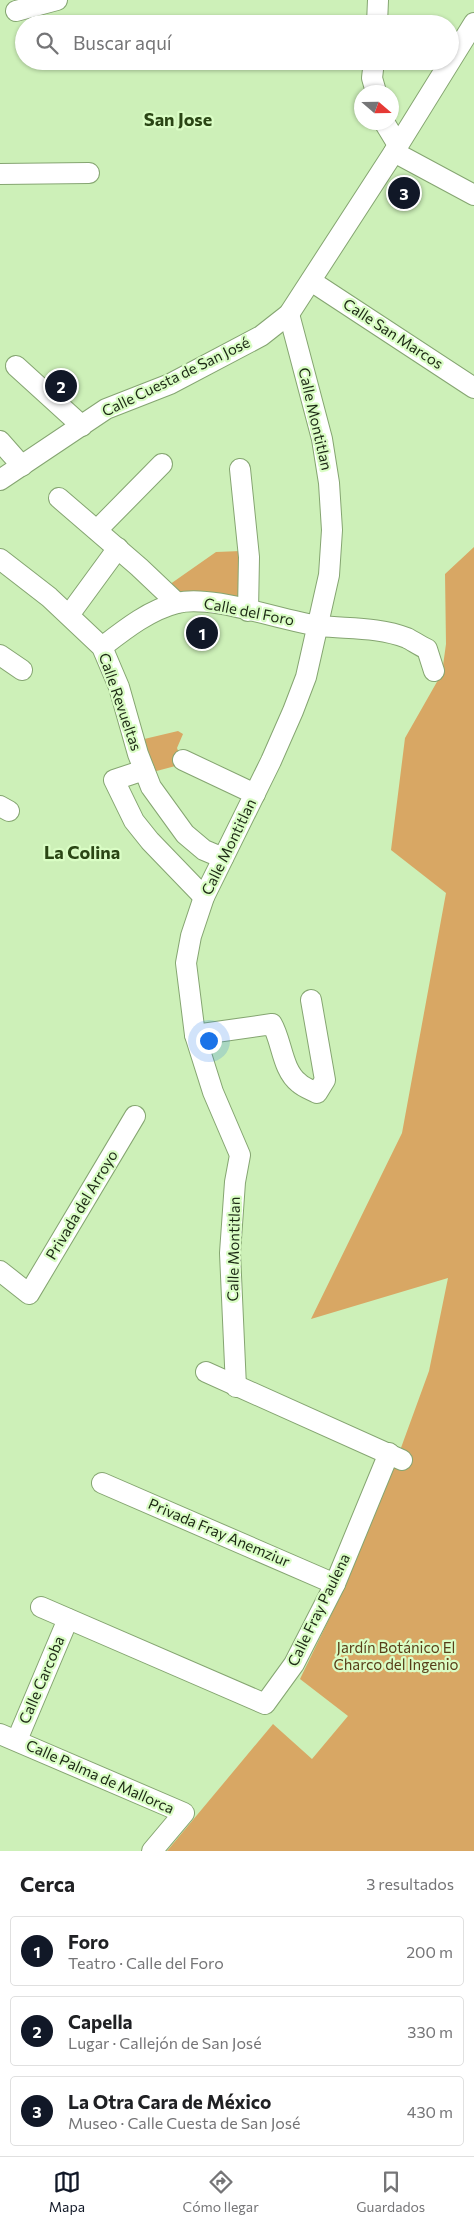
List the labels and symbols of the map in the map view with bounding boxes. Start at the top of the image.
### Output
north arrow [354,85,399,130]
district label: San Jose [144,108,212,130]
pin: 3 [388,174,420,212]
street label: Calle San Marcos [340,294,447,372]
street label: Calle Cuesta de San José [99,332,252,420]
street label: Calle Montitlan [295,366,337,472]
pin: 2 [45,367,77,405]
street label: Calle del Foro [202,593,296,629]
pin: 1 [186,614,218,652]
street label: Calle Revueltas [96,650,146,753]
street label: Calle Montitlan [197,796,259,898]
district label: La Colina [44,841,120,863]
your location [196,1028,222,1054]
street label: Privada del Arroyo [41,1146,121,1262]
street label: Calle Montitlan [223,1196,243,1302]
street label: Privada Fray Anemziur [146,1494,293,1570]
street label: Calle Fray Paulena [283,1550,353,1669]
street label: Calle Carcoba [15,1633,68,1726]
park label: Jardín Botánico El Charco del Ingenio [333,1638,459,1673]
street label: Calle Palma de Mallorca [23,1735,177,1817]

